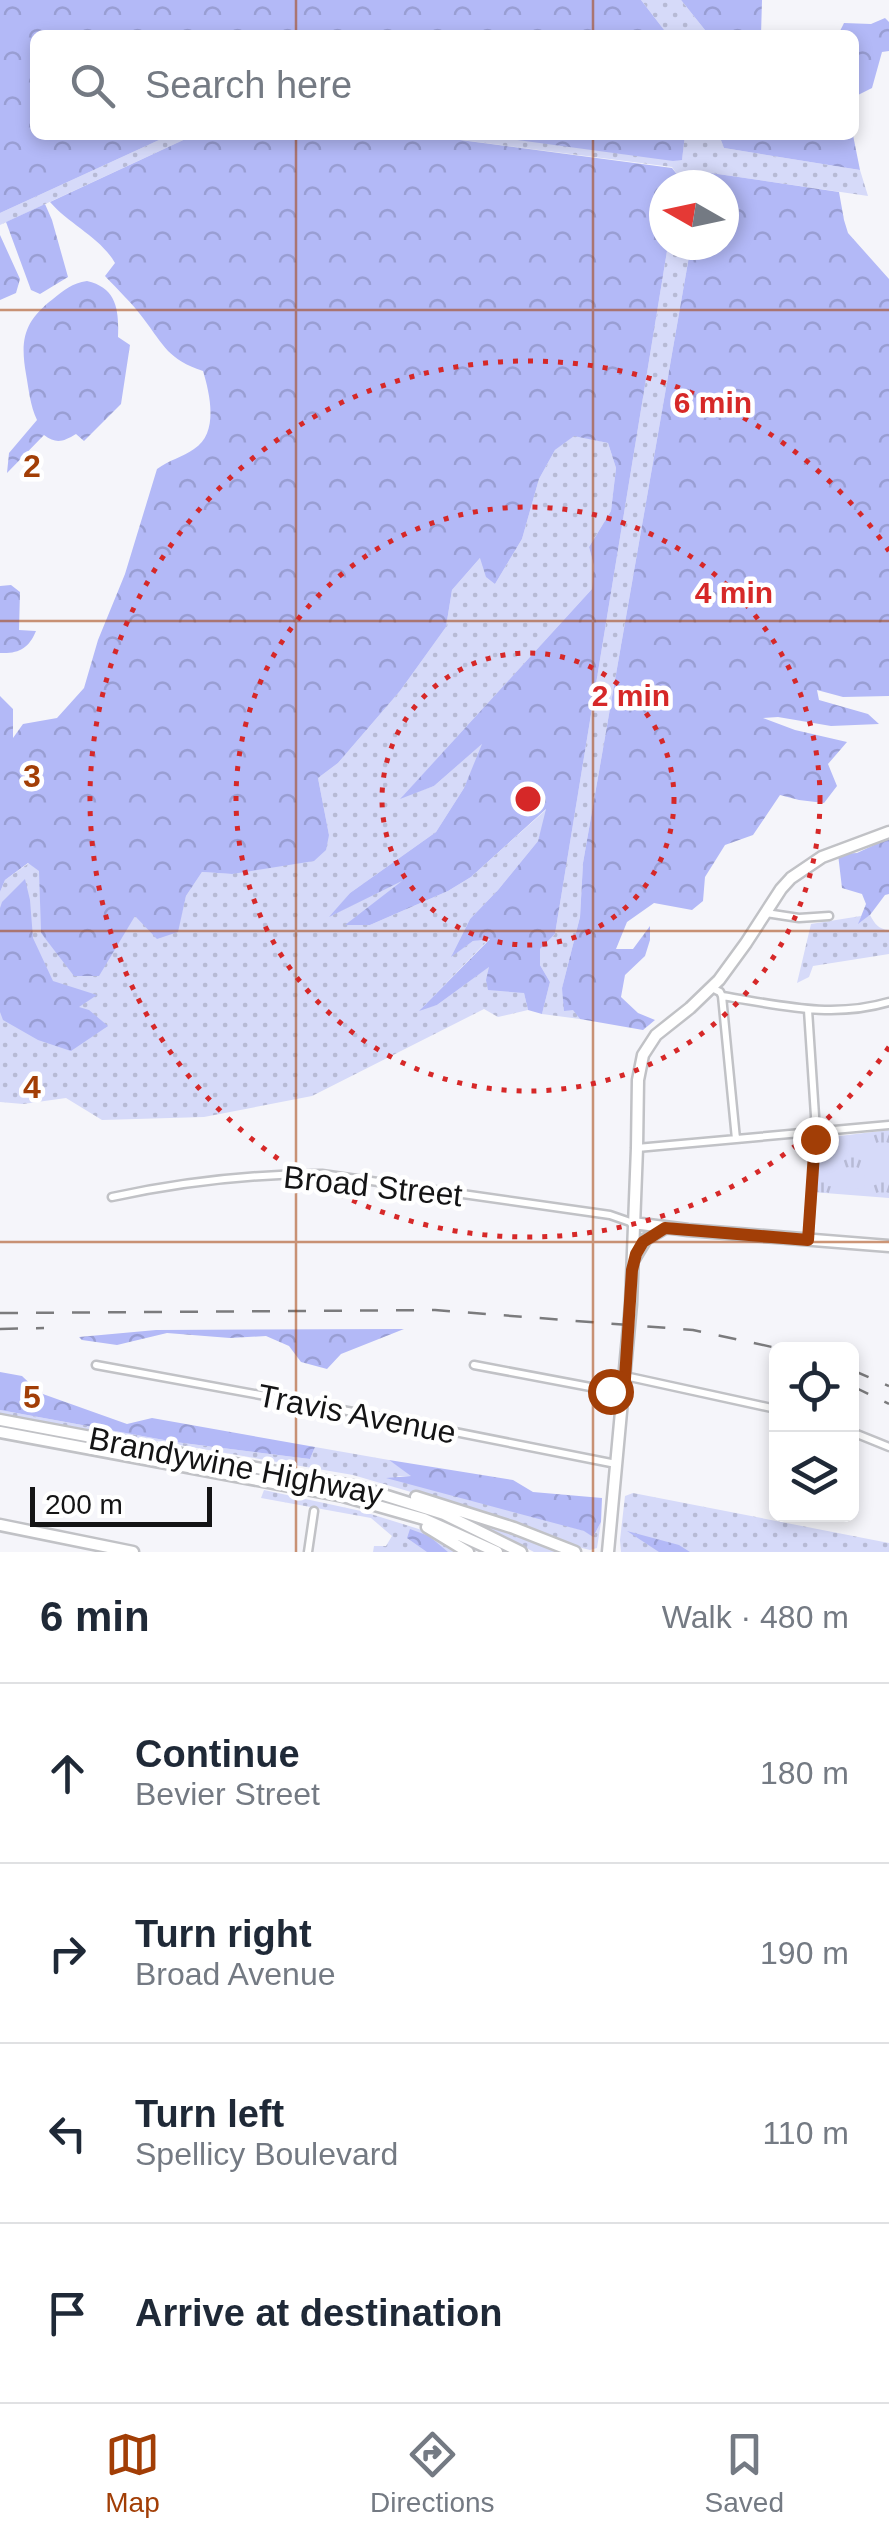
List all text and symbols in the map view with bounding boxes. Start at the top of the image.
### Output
search box [30,30,859,140]
icon: search [65,58,120,113]
text: Search here [145,64,352,106]
north arrow [649,170,739,260]
text: 6 min [674,386,752,419]
text: 2 [23,448,41,484]
text: 4 min [695,576,773,609]
text: 2 min [592,679,670,712]
text: 3 [23,758,41,794]
centre of rings [510,781,546,817]
text: 4 [23,1069,41,1105]
route end [793,1117,839,1163]
street label: Broad Street [282,1159,464,1213]
map controls [769,1342,859,1522]
button: locate [769,1342,859,1432]
route start [588,1369,634,1415]
street label: Travis Avenue [255,1377,459,1451]
text: 5 [23,1379,41,1415]
street label: Brandywine Highway [86,1420,386,1512]
button: layers [769,1432,859,1522]
scale bar [30,1482,212,1526]
text: 200 m [45,1489,123,1520]
text: 6 min [40,1593,150,1640]
text: Walk · 480 m [662,1599,849,1635]
text: Continue [135,1733,300,1775]
icon: ahead [40,1746,95,1801]
text: 180 m [760,1755,849,1791]
text: Bevier Street [135,1776,320,1812]
text: Turn right [135,1913,312,1955]
icon: right [40,1926,95,1981]
text: 190 m [760,1935,849,1971]
text: Broad Avenue [135,1956,335,1992]
text: Turn left [135,2093,284,2135]
icon: left [40,2106,95,2161]
text: 110 m [762,2115,849,2151]
text: Spellicy Boulevard [135,2136,398,2172]
icon: arrive [40,2286,95,2341]
text: Arrive at destination [135,2292,502,2334]
tab: Map [105,2427,160,2519]
tab: Directions [370,2427,495,2519]
tab: Saved [705,2427,784,2519]

